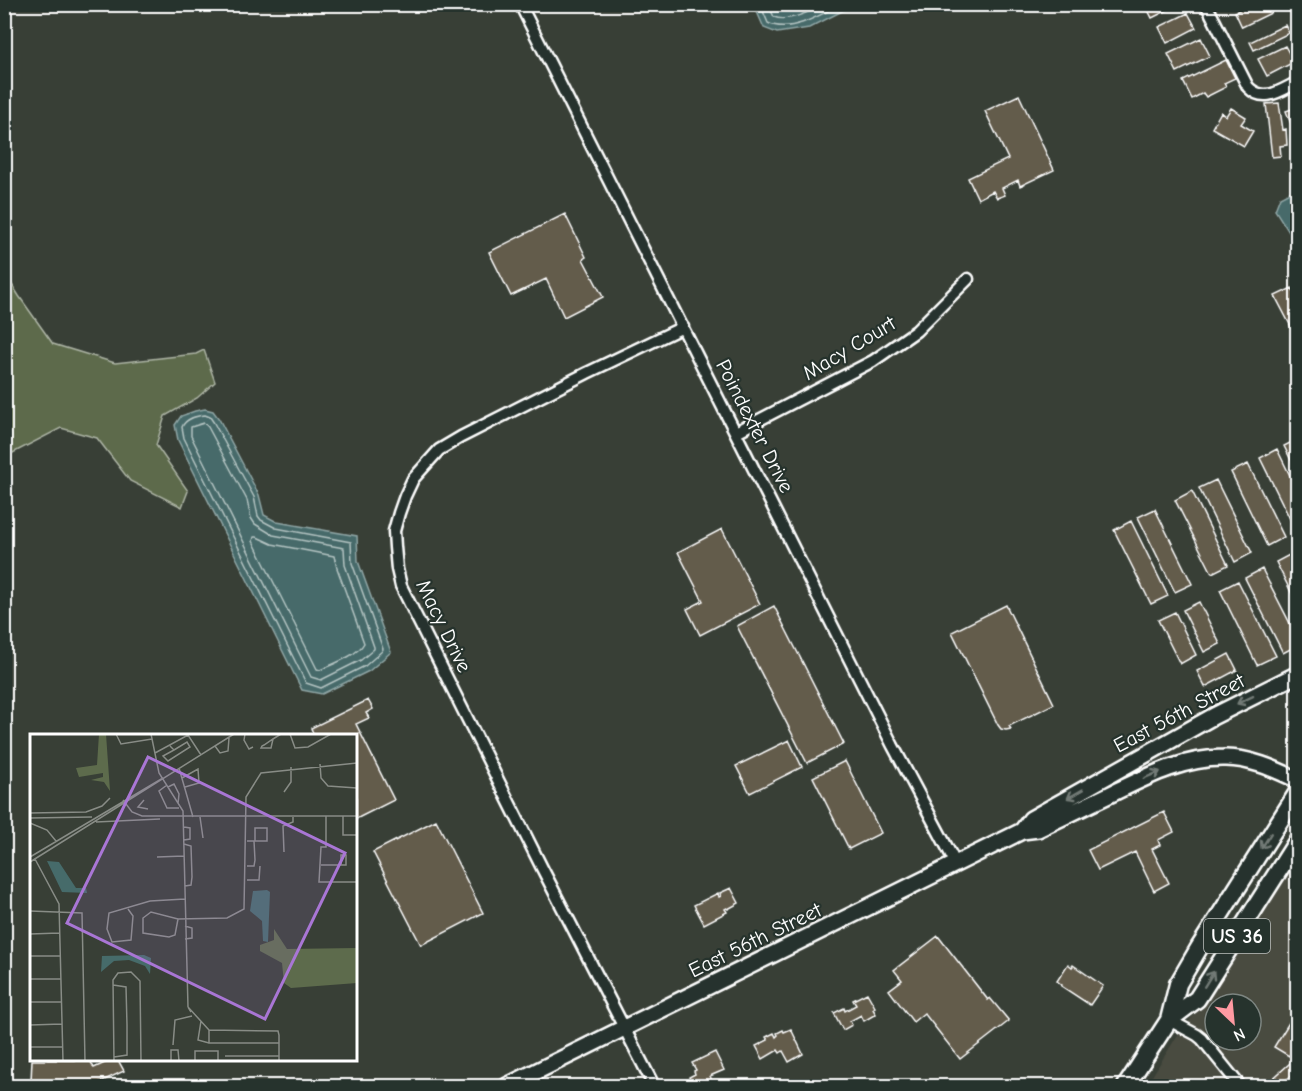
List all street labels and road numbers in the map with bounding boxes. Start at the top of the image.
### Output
street label: Macy Court [798,310,901,385]
street label: Poindexter Drive [711,355,799,497]
street label: Macy Drive [411,576,477,676]
street label: East 56th Street [1109,668,1249,758]
street label: East 56th Street [685,897,826,983]
road number: US 36 [1204,919,1270,953]

